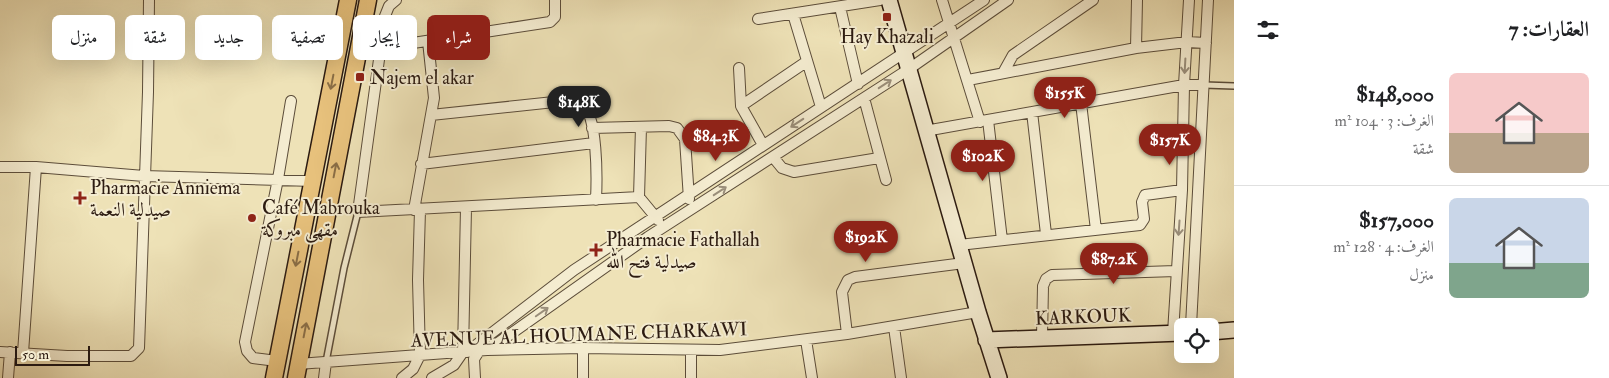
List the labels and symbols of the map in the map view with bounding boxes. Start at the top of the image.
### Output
marker: Hay Khazali [881,11,893,23]
place label: Hay Khazali [840,25,934,49]
one-way arrow [1181,58,1190,74]
place label: Najem el akar [370,66,474,90]
marker: Najem el akar [354,71,366,83]
one-way arrow [327,74,336,90]
pin: $155K [1030,76,1100,119]
one-way arrow [878,79,892,89]
pin: $148K [544,86,614,128]
one-way arrow [790,117,804,128]
pin: $84.3K [675,120,757,162]
pin: $157K [1135,124,1205,166]
pin: $102K [948,140,1018,182]
one-way arrow [331,163,340,179]
place label: Pharmacie Anniema صيدلية النعمة [90,176,240,222]
one-way arrow [712,186,726,196]
marker: Pharmacie Anniema صيدلية النعمة [74,192,86,204]
place label: Café Mabrouka مقهى مبروكة [261,196,380,243]
marker: Café Mabrouka مقهى مبروكة [246,212,258,224]
pin: $192K [831,220,901,263]
one-way arrow [1175,220,1184,236]
place label: Pharmacie Fathallah صيدلية فتح الله [606,228,760,279]
pin: $87.2K [1073,242,1155,285]
marker: Pharmacie Fathallah صيدلية فتح الله [590,244,602,256]
one-way arrow [292,250,302,266]
street label: KARKOUK [1035,303,1132,331]
one-way arrow [534,307,548,317]
street label: AVENUE AL HOUMANE CHARKAWI [409,317,748,353]
one-way arrow [300,323,310,339]
scale bar [15,343,90,366]

